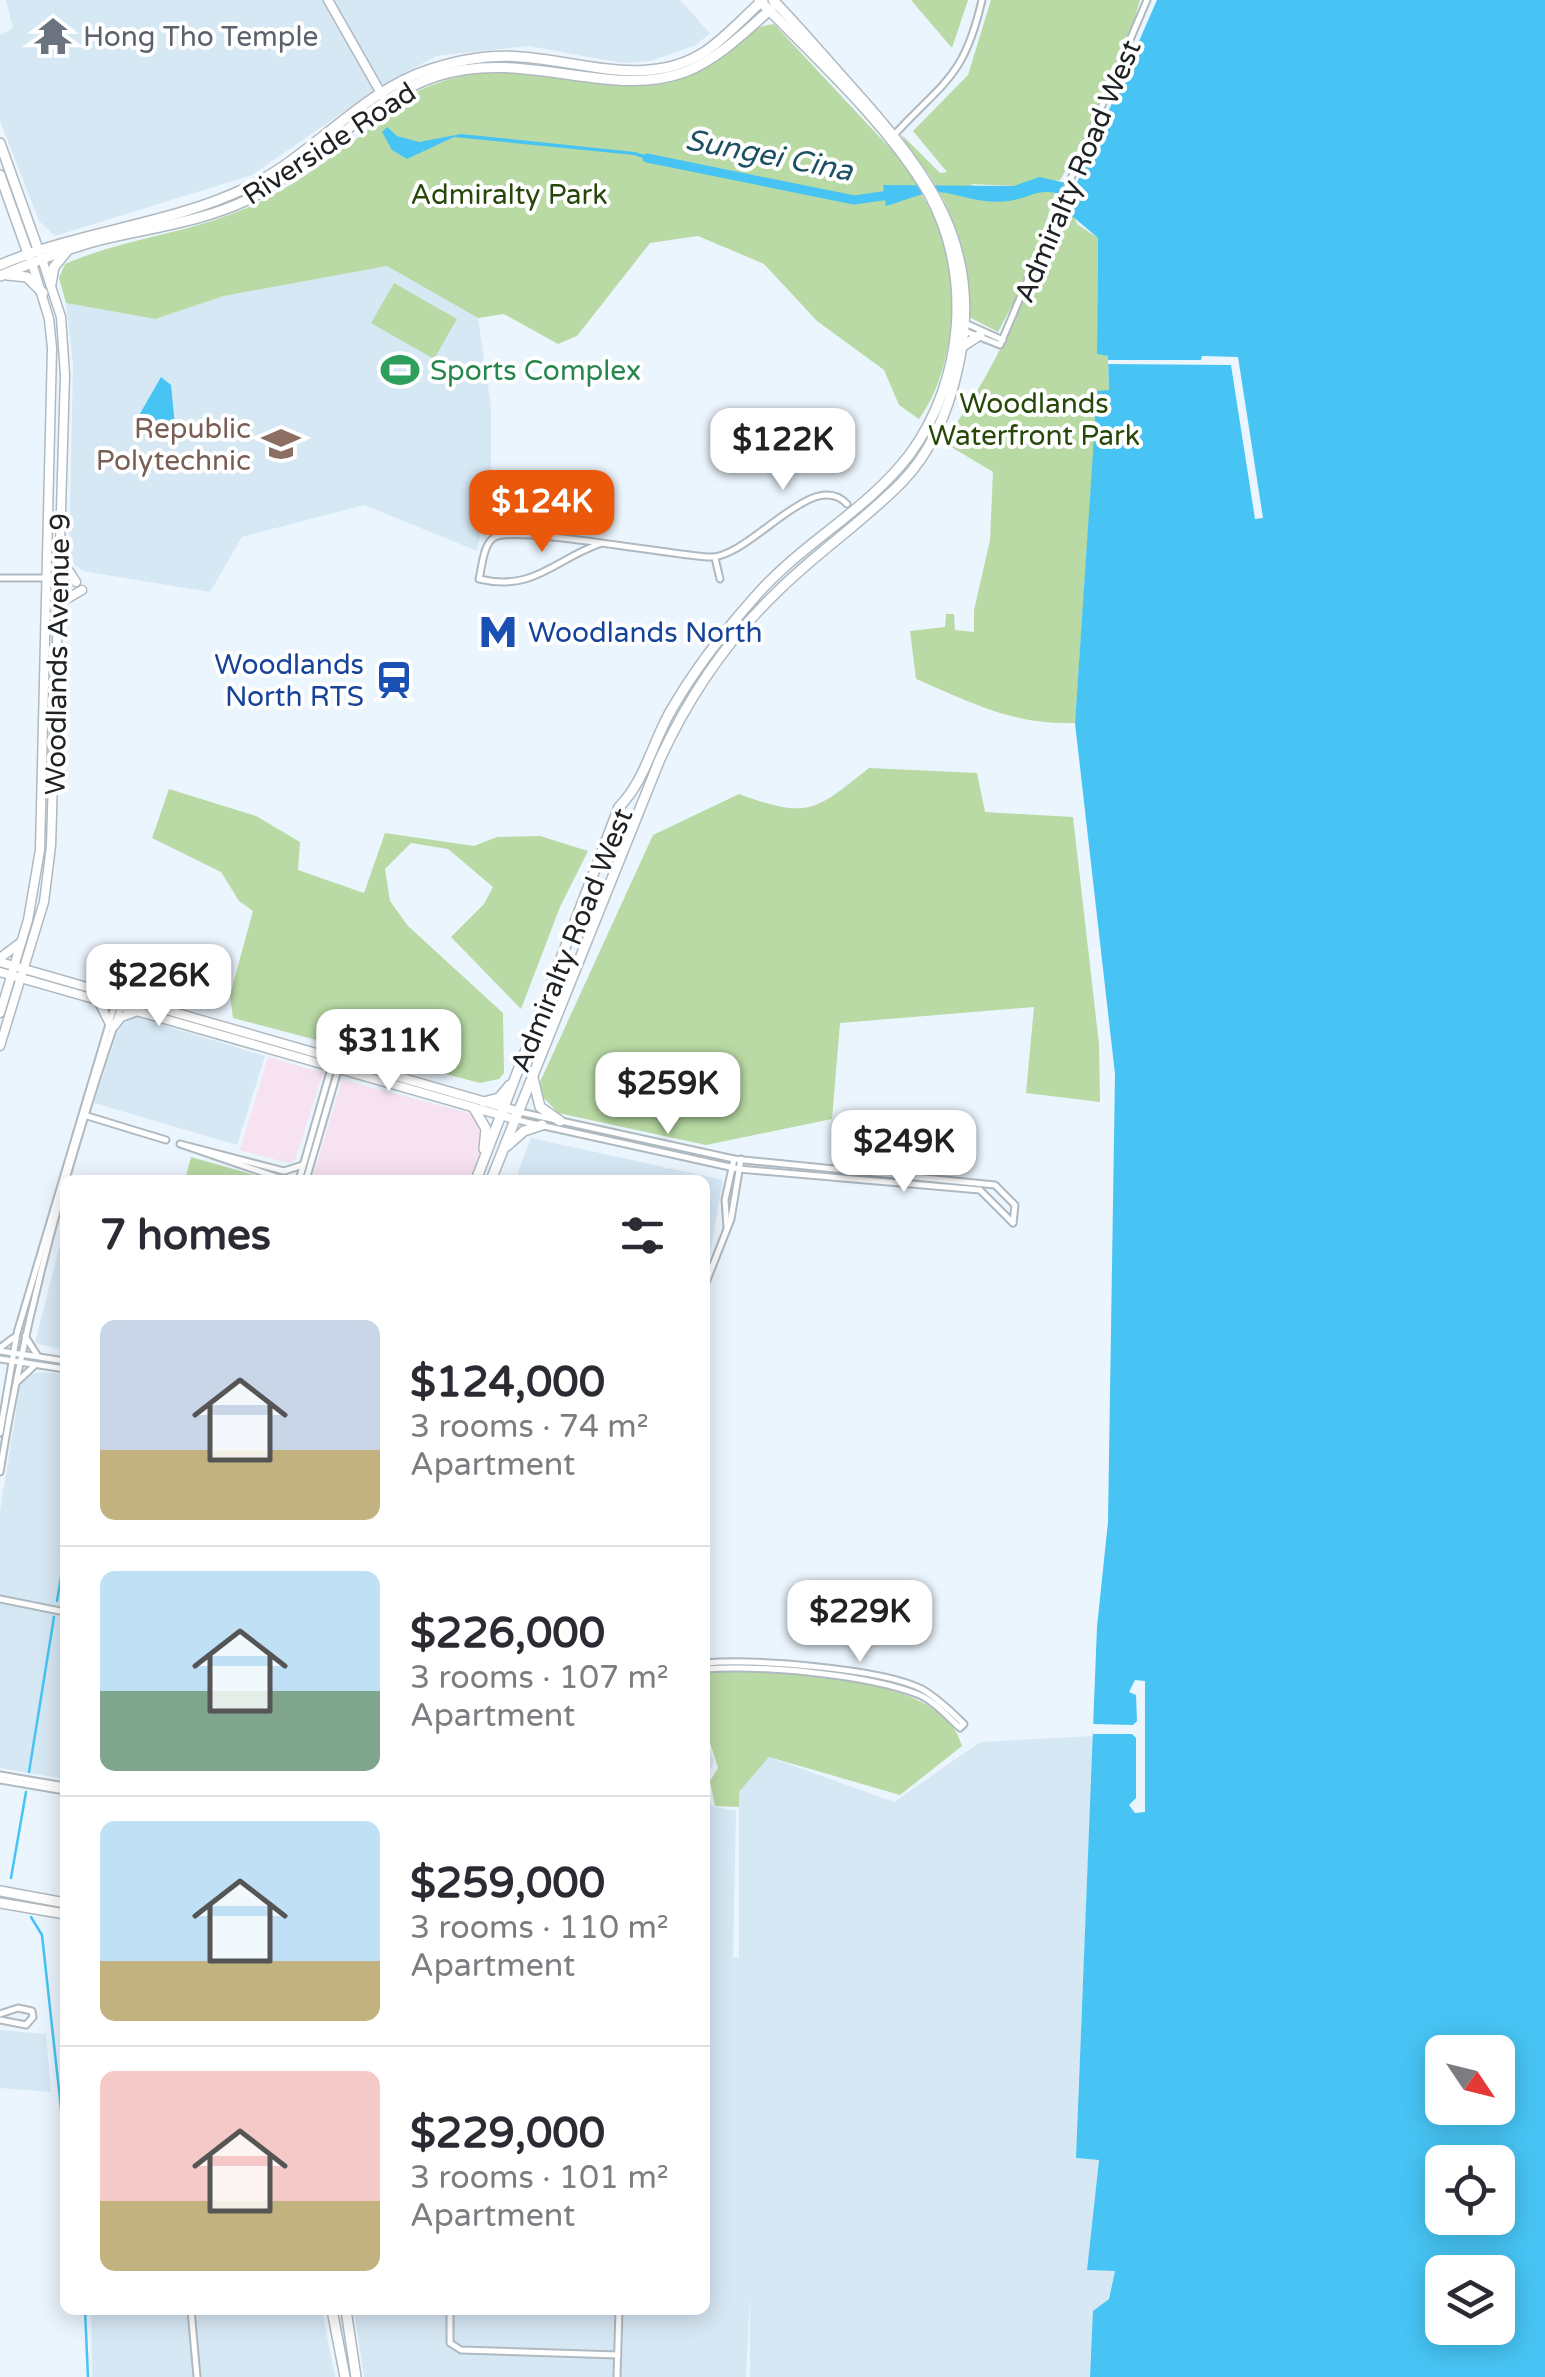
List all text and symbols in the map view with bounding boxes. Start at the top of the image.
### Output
temple icon: Hong Tho Temple [32,15,74,57]
place label: Hong Tho Temple [83,20,318,54]
street label: Admiralty Road West [1007,35,1149,308]
street label: Riverside Road [237,75,423,212]
water label: Sungei Cina [682,121,857,190]
park label: Admiralty Park [410,178,608,212]
sports icon: Sports Complex [379,349,421,391]
place label: Sports Complex [430,354,641,388]
park label: Woodlands Waterfront Park [928,387,1140,453]
pin: $122K [713,408,853,493]
place label: Republic Polytechnic [96,412,251,478]
text: $122K [732,421,834,459]
school or university icon: Republic Polytechnic [260,423,302,465]
pin: $124K [472,470,612,555]
text: $124K [491,483,593,521]
street label: Woodlands Avenue 9 [39,513,77,795]
metro station icon: Woodlands North [477,611,519,653]
place label: Woodlands North [528,616,763,650]
place label: Woodlands North RTS [214,648,364,714]
station icon: Woodlands North RTS [373,659,415,701]
street label: Admiralty Road West [503,803,641,1077]
pin: $226K [89,944,229,1029]
text: $226K [108,957,210,995]
pin: $311K [319,1009,459,1094]
text: $311K [338,1022,440,1060]
pin: $259K [598,1052,738,1137]
text: $259K [617,1065,719,1103]
pin: $249K [834,1110,974,1195]
text: $249K [853,1123,955,1161]
icon: filters [615,1208,670,1263]
text: 7 homes [100,1210,271,1261]
text: $124,000 [410,1357,605,1408]
icon: home [180,1360,300,1480]
text: 3 rooms · 74 m² [410,1408,649,1446]
text: Apartment [410,1446,575,1484]
pin: $229K [790,1580,930,1665]
text: $229K [809,1593,911,1631]
text: $226,000 [410,1608,605,1659]
icon: home [180,1611,300,1731]
text: 3 rooms · 107 m² [410,1659,669,1697]
text: Apartment [410,1697,575,1735]
text: $259,000 [410,1858,605,1909]
icon: home [180,1861,300,1981]
text: 3 rooms · 110 m² [410,1909,669,1947]
text: Apartment [410,1947,575,1985]
north arrow [1425,2035,1515,2125]
map controls [1425,2035,1515,2345]
text: $229,000 [410,2108,605,2159]
icon: home [180,2111,300,2231]
button: locate [1425,2145,1515,2235]
text: 3 rooms · 101 m² [410,2159,669,2197]
text: Apartment [410,2197,575,2235]
button: layers [1425,2255,1515,2345]

